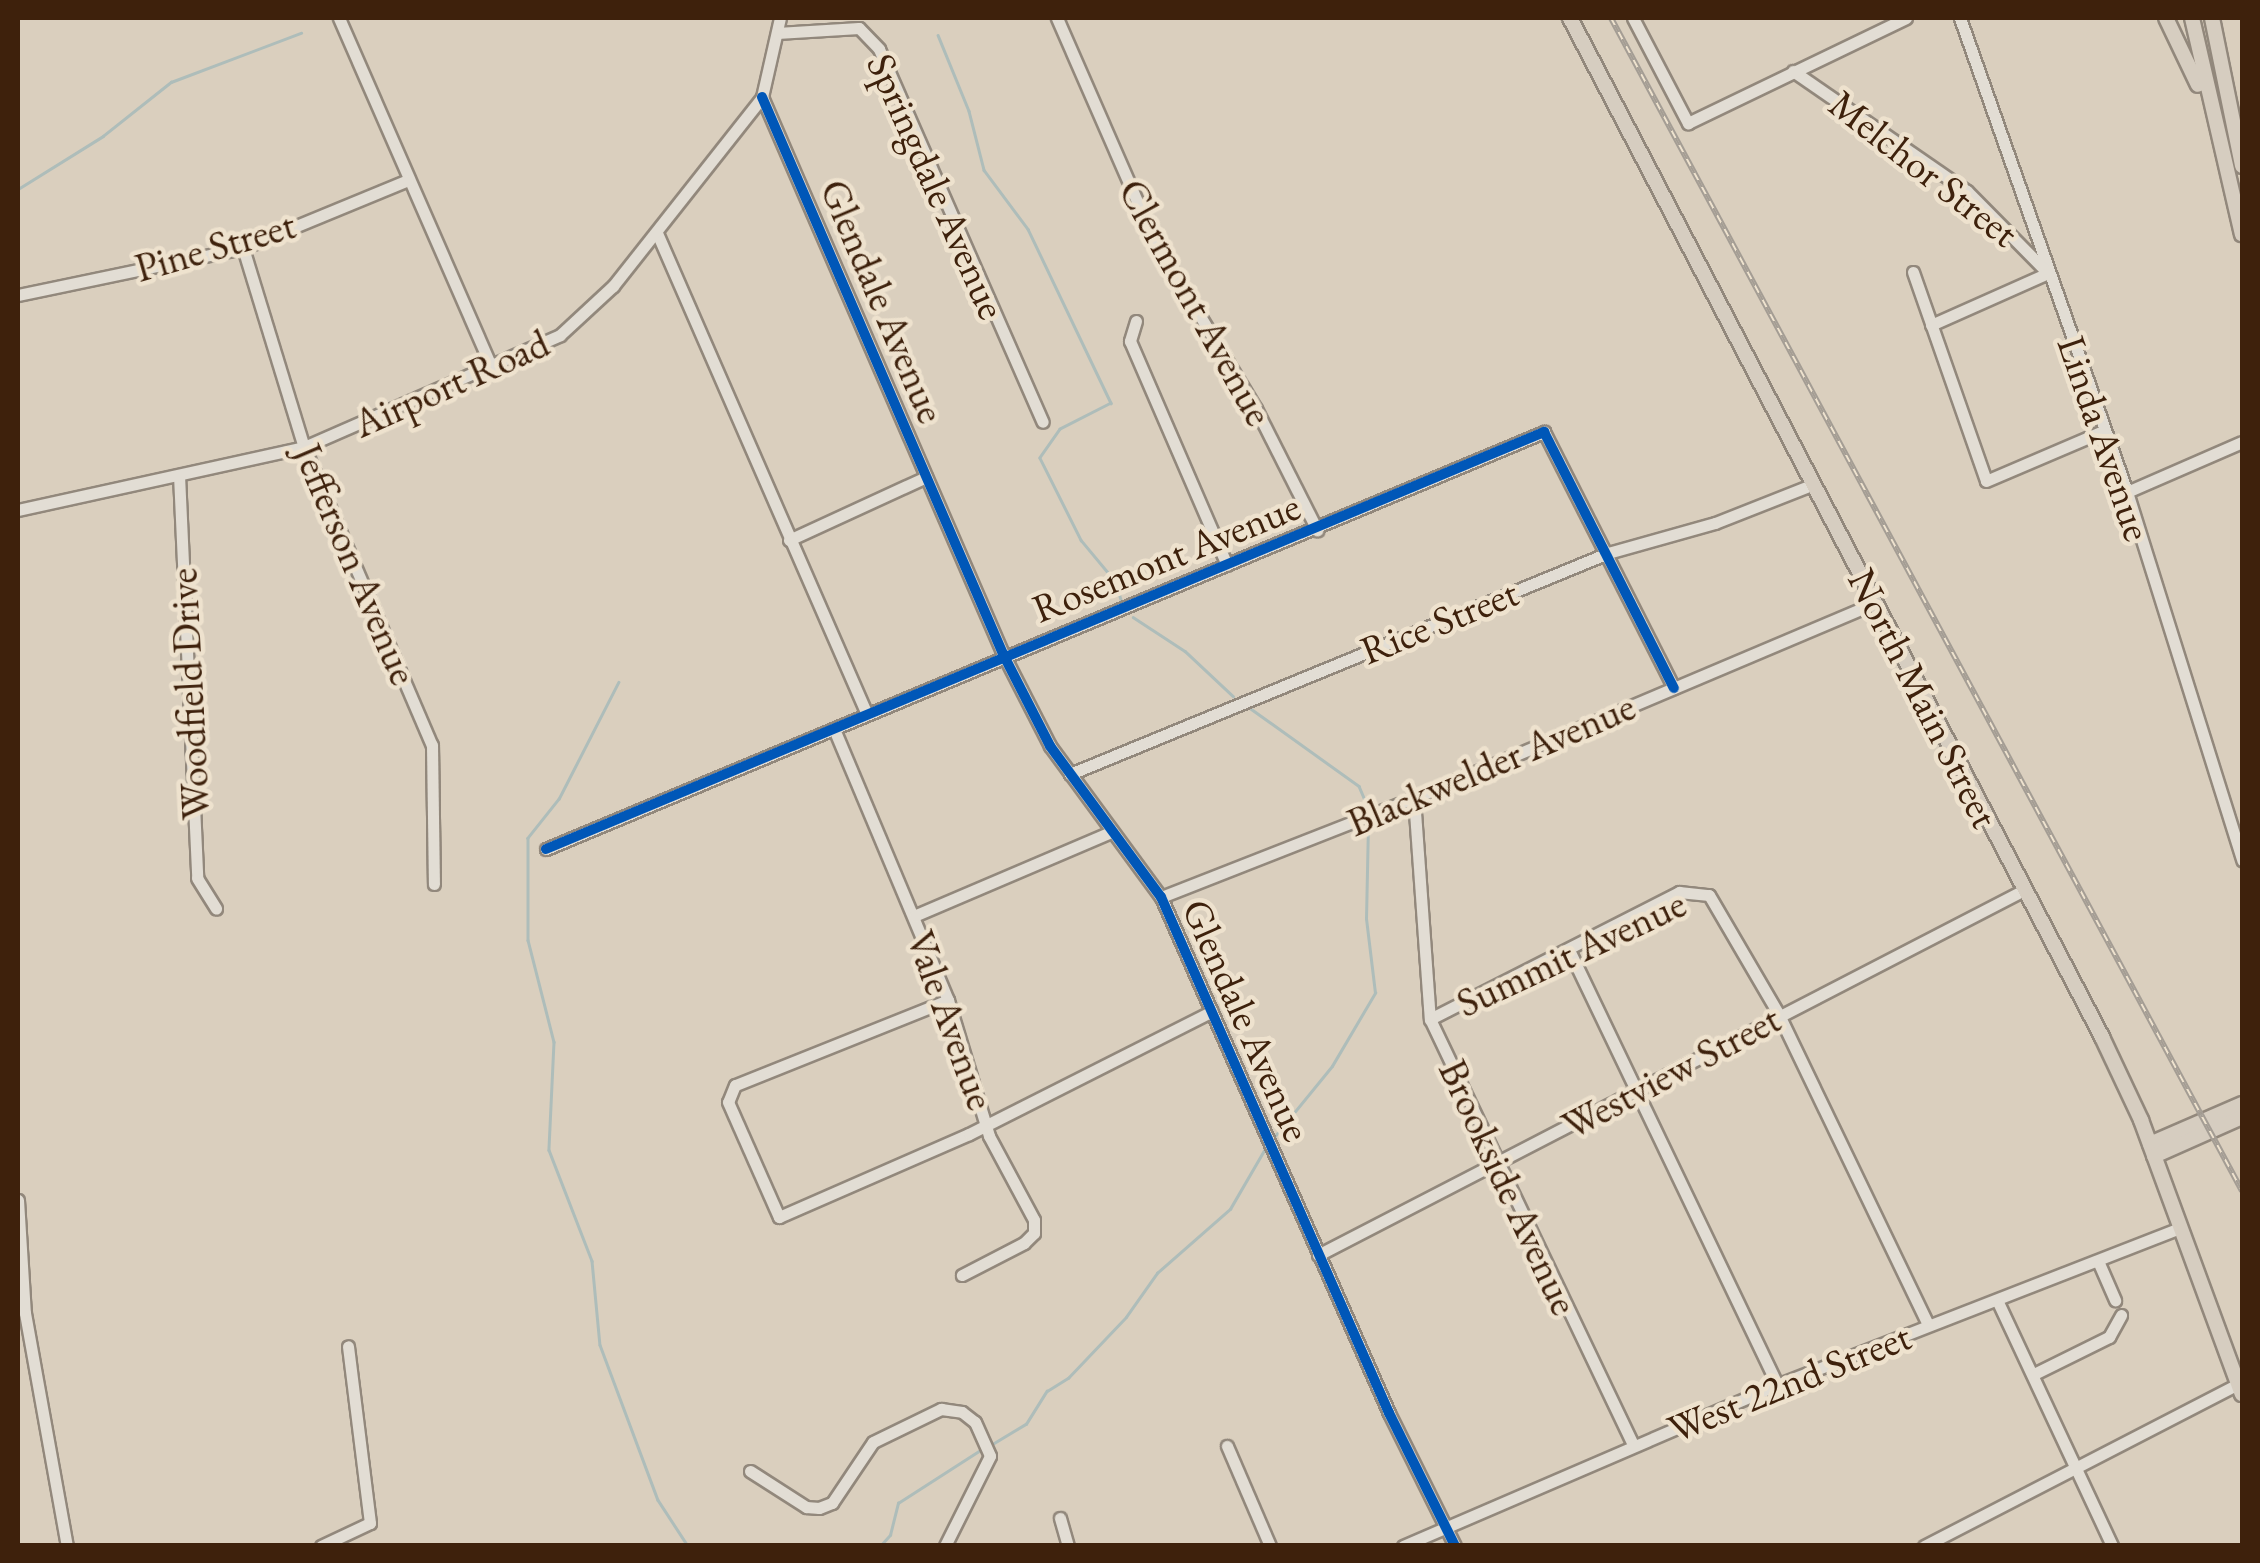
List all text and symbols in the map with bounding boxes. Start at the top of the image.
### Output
street label: Springdale Avenue [857,46,1017,326]
street label: Melchor Street [1820,79,2028,257]
street label: Clermont Avenue [1109,170,1283,434]
street label: Glendale Avenue [810,172,956,430]
street label: Pine Street [129,200,301,292]
street label: Airport Road [346,319,556,447]
street label: Linda Avenue [2048,329,2162,547]
street label: Jefferson Avenue [284,436,428,692]
street label: Rosemont Avenue [1025,482,1307,632]
street label: North Main Street [1838,561,2010,835]
street label: Woodfield Drive [158,567,220,821]
street label: Rice Street [1353,568,1525,674]
street label: Blackwelder Avenue [1340,682,1642,846]
street label: Summit Avenue [1449,879,1693,1027]
street label: Glendale Avenue [1172,892,1322,1148]
street label: Vale Avenue [896,924,1006,1116]
street label: Westview Street [1554,994,1788,1150]
street label: Brookside Avenue [1429,1052,1589,1322]
street label: West 22nd Street [1661,1312,1917,1452]

